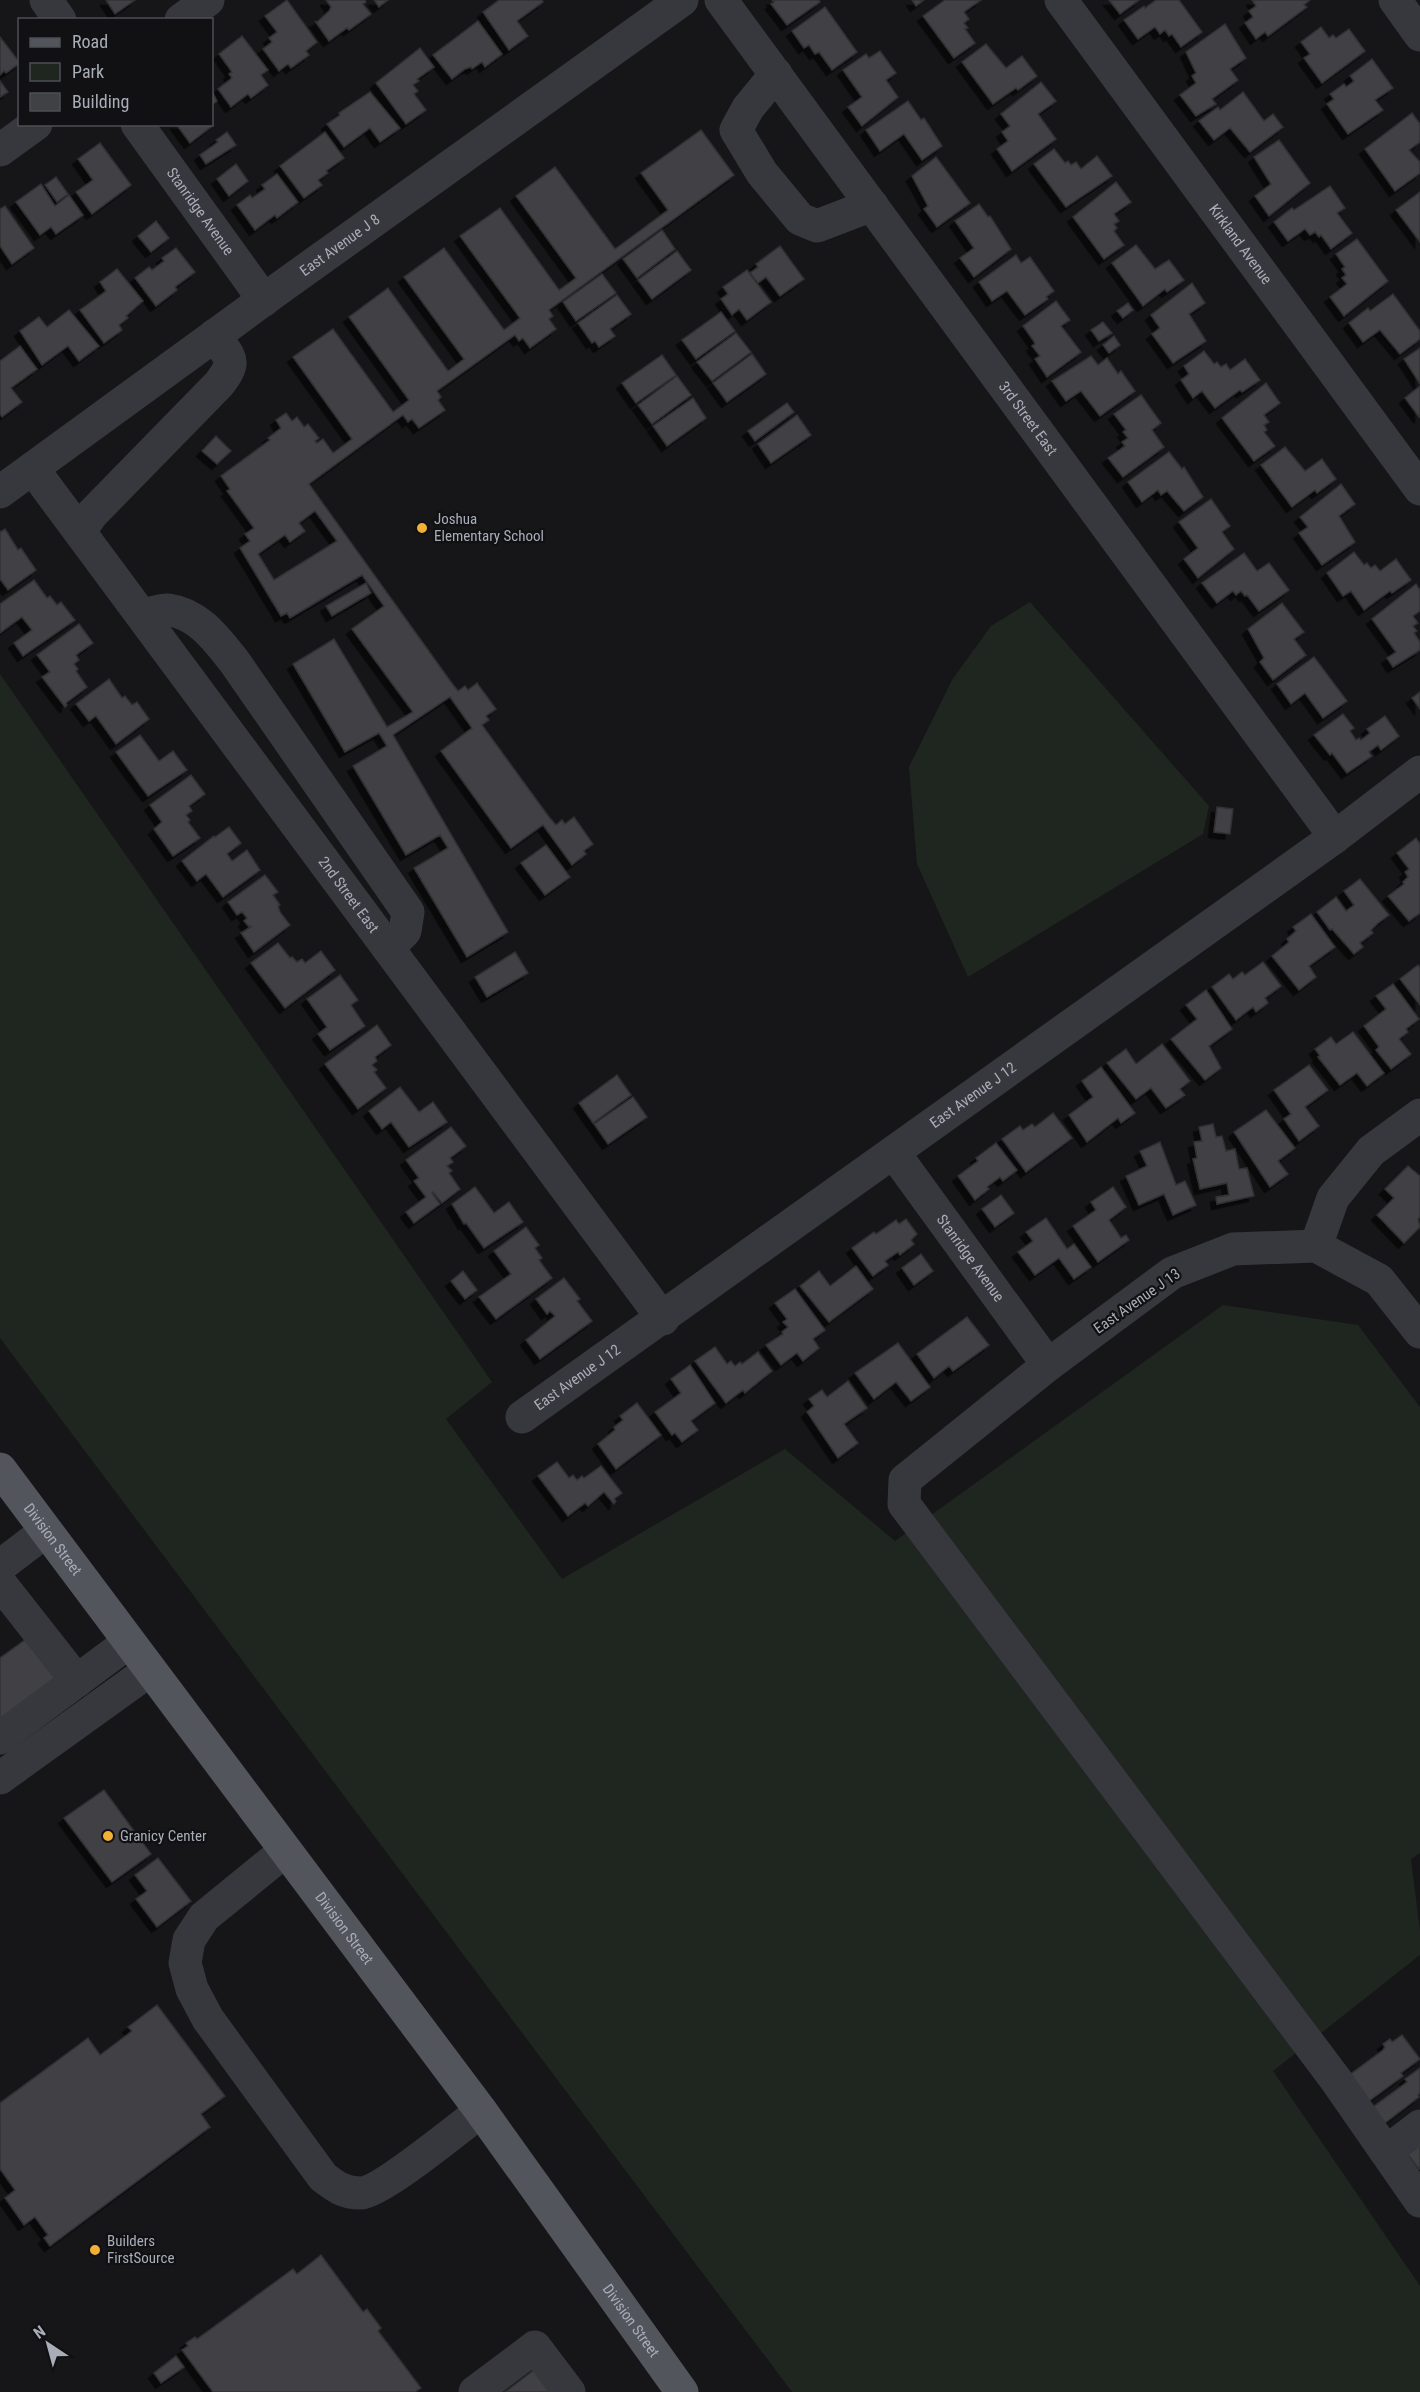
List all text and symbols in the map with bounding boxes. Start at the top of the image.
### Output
legend [18,18,213,126]
text: Road [72,31,108,52]
text: Park [72,61,104,82]
text: Building [72,91,129,112]
street label: Stanridge Avenue [163,164,238,259]
street label: Kirkland Avenue [1205,201,1276,288]
street label: East Avenue J 8 [296,210,383,280]
street label: 3rd Street East [995,378,1061,459]
place label: Joshua Elementary School [434,510,544,545]
marker: Joshua Elementary School [415,521,429,535]
street label: 2nd Street East [315,853,383,936]
street label: East Avenue J 12 [926,1058,1020,1132]
street label: Stanridge Avenue [933,1211,1008,1305]
street label: East Avenue J 13 [1090,1265,1184,1337]
street label: East Avenue J 12 [531,1341,624,1414]
street label: Division Street [20,1500,86,1579]
place label: Granicy Center [120,1827,207,1845]
marker: Granicy Center [101,1829,115,1843]
street label: Division Street [311,1889,377,1968]
place label: Builders FirstSource [107,2232,174,2267]
marker: Builders FirstSource [88,2243,102,2257]
street label: Division Street [599,2281,663,2361]
north arrow [18,2314,78,2374]
text: N [30,2322,49,2343]

